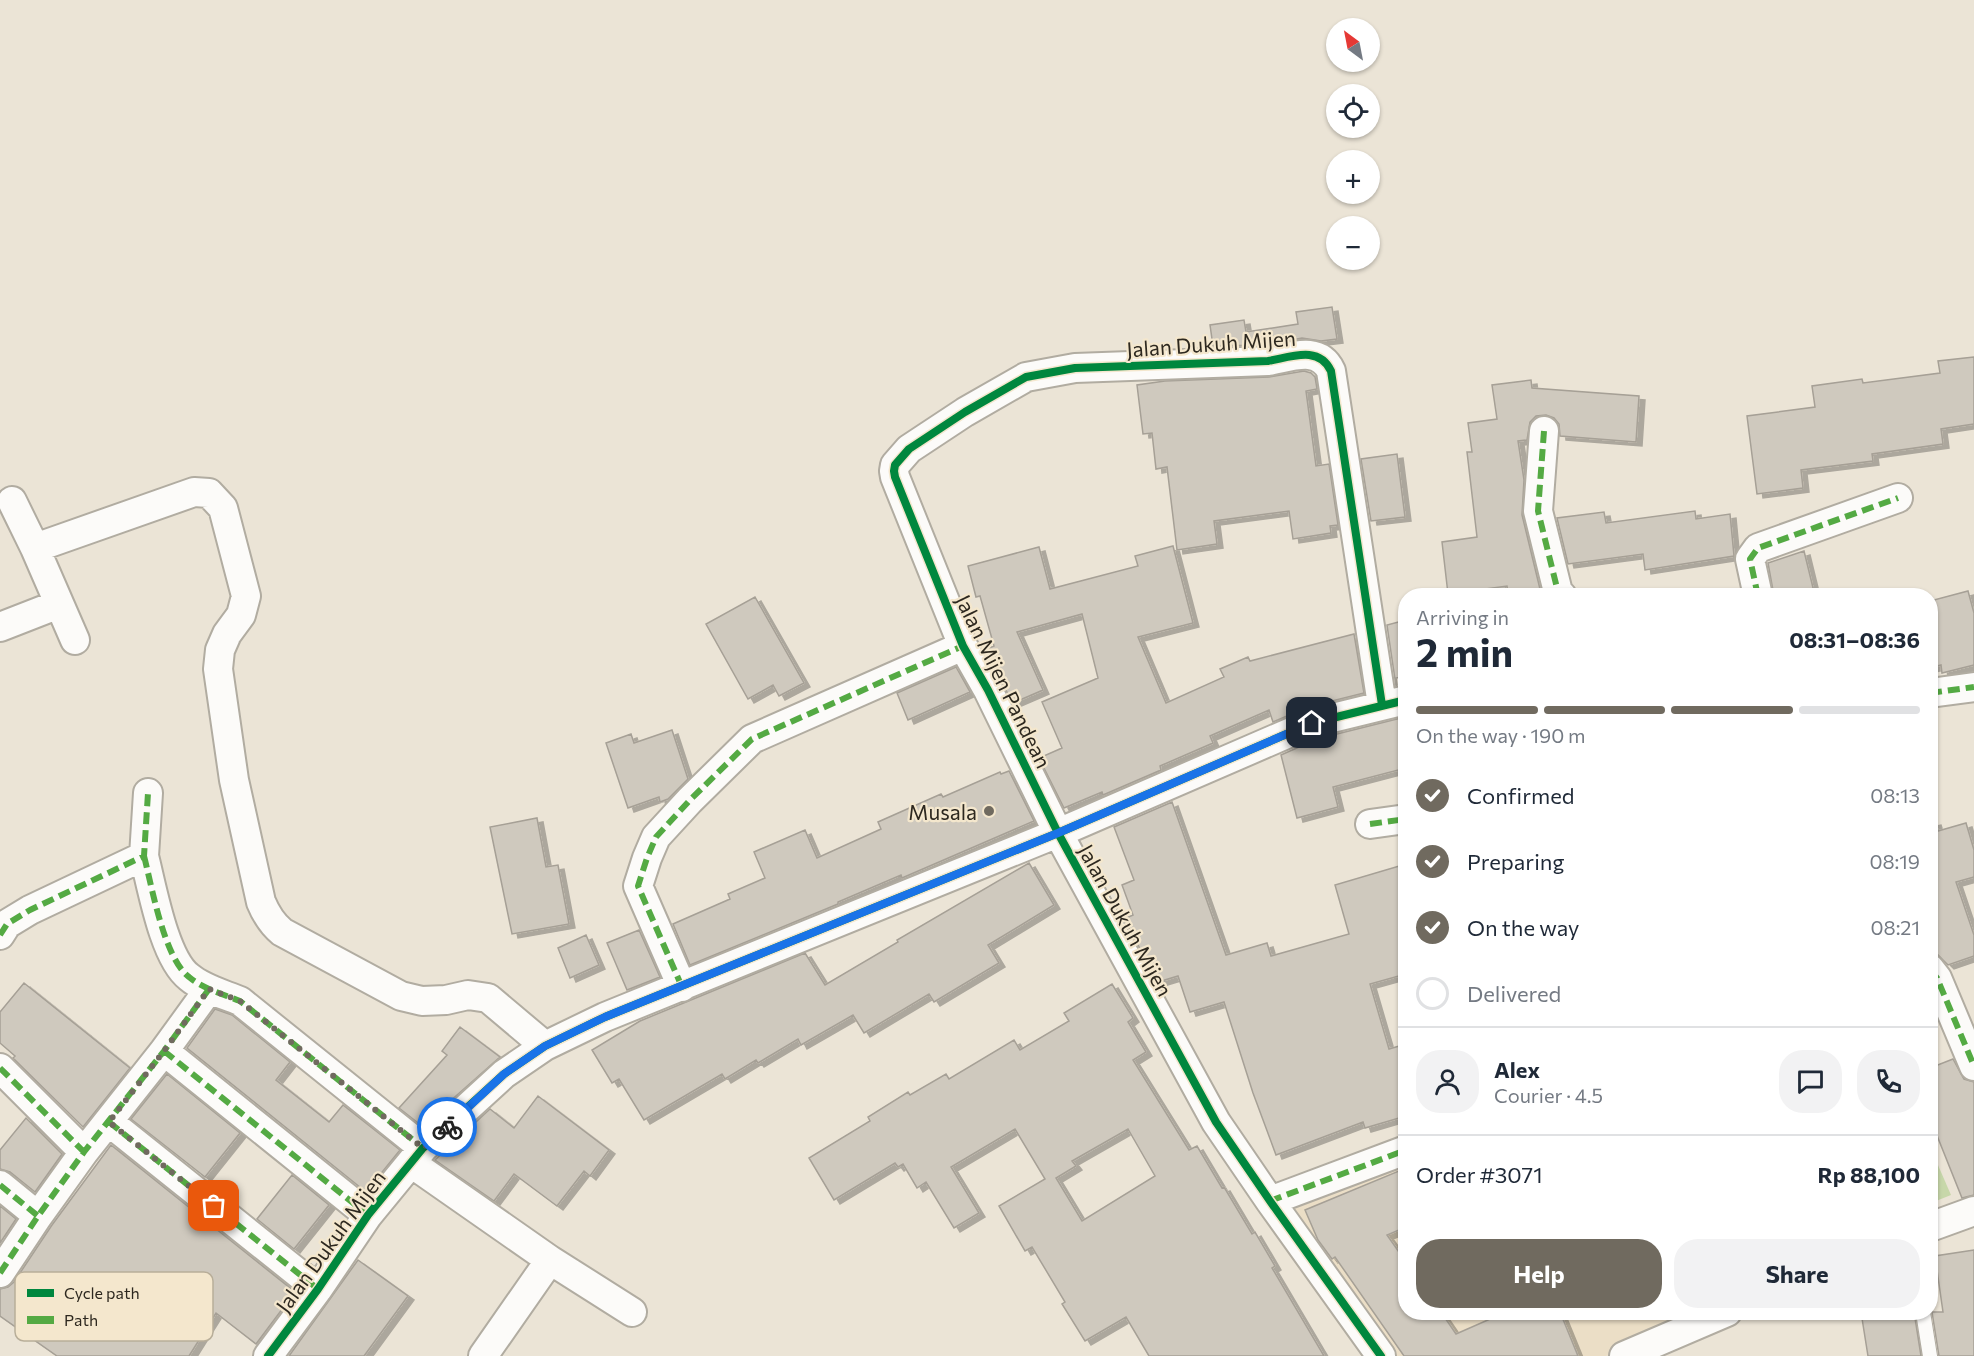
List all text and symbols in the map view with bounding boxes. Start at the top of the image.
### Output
north arrow [1326,18,1380,72]
map controls [1326,18,1380,270]
button: locate [1326,84,1380,138]
button: + [1326,150,1380,204]
button: − [1326,216,1380,270]
street label: Jalan Dukuh Mijen [1125,325,1297,361]
street label: Jalan Mijen Pandean [951,590,1057,772]
text: Arriving in [1416,605,1509,629]
text: 08:31–08:36 [1789,626,1920,653]
text: 2 min [1416,627,1513,675]
pin [1286,697,1337,748]
icon: home [1295,706,1328,739]
text: On the way · 190 m [1416,723,1585,747]
icon: check [1416,779,1449,812]
text: Confirmed [1467,782,1574,809]
text: 08:13 [1870,783,1920,807]
place label: Musala [908,799,977,824]
marker: Musala [982,804,996,818]
street label: Jalan Dukuh Mijen [1074,840,1178,1000]
icon: check [1416,845,1449,878]
text: Preparing [1467,848,1564,875]
text: 08:19 [1869,849,1920,873]
icon: check [1416,911,1449,944]
text: On the way [1467,914,1579,941]
text: 08:21 [1870,915,1920,939]
text: Delivered [1467,980,1561,1007]
button: person [1416,1050,1479,1113]
button: chat [1779,1050,1842,1113]
button: phone [1857,1050,1920,1113]
text: Alex [1494,1056,1540,1083]
text: Courier · 4.5 [1494,1083,1603,1107]
courier [417,1097,477,1157]
icon: bike [431,1111,464,1144]
text: Order #3071 [1416,1161,1543,1188]
text: Rp 88,100 [1818,1161,1920,1188]
street label: Jalan Dukuh Mijen [270,1165,390,1317]
pin [188,1180,239,1231]
icon: bag [197,1189,230,1222]
button: Help [1416,1239,1662,1308]
button: Share [1674,1239,1920,1308]
legend [15,1272,213,1341]
text: Cycle path [64,1283,140,1302]
text: Path [64,1310,98,1329]

